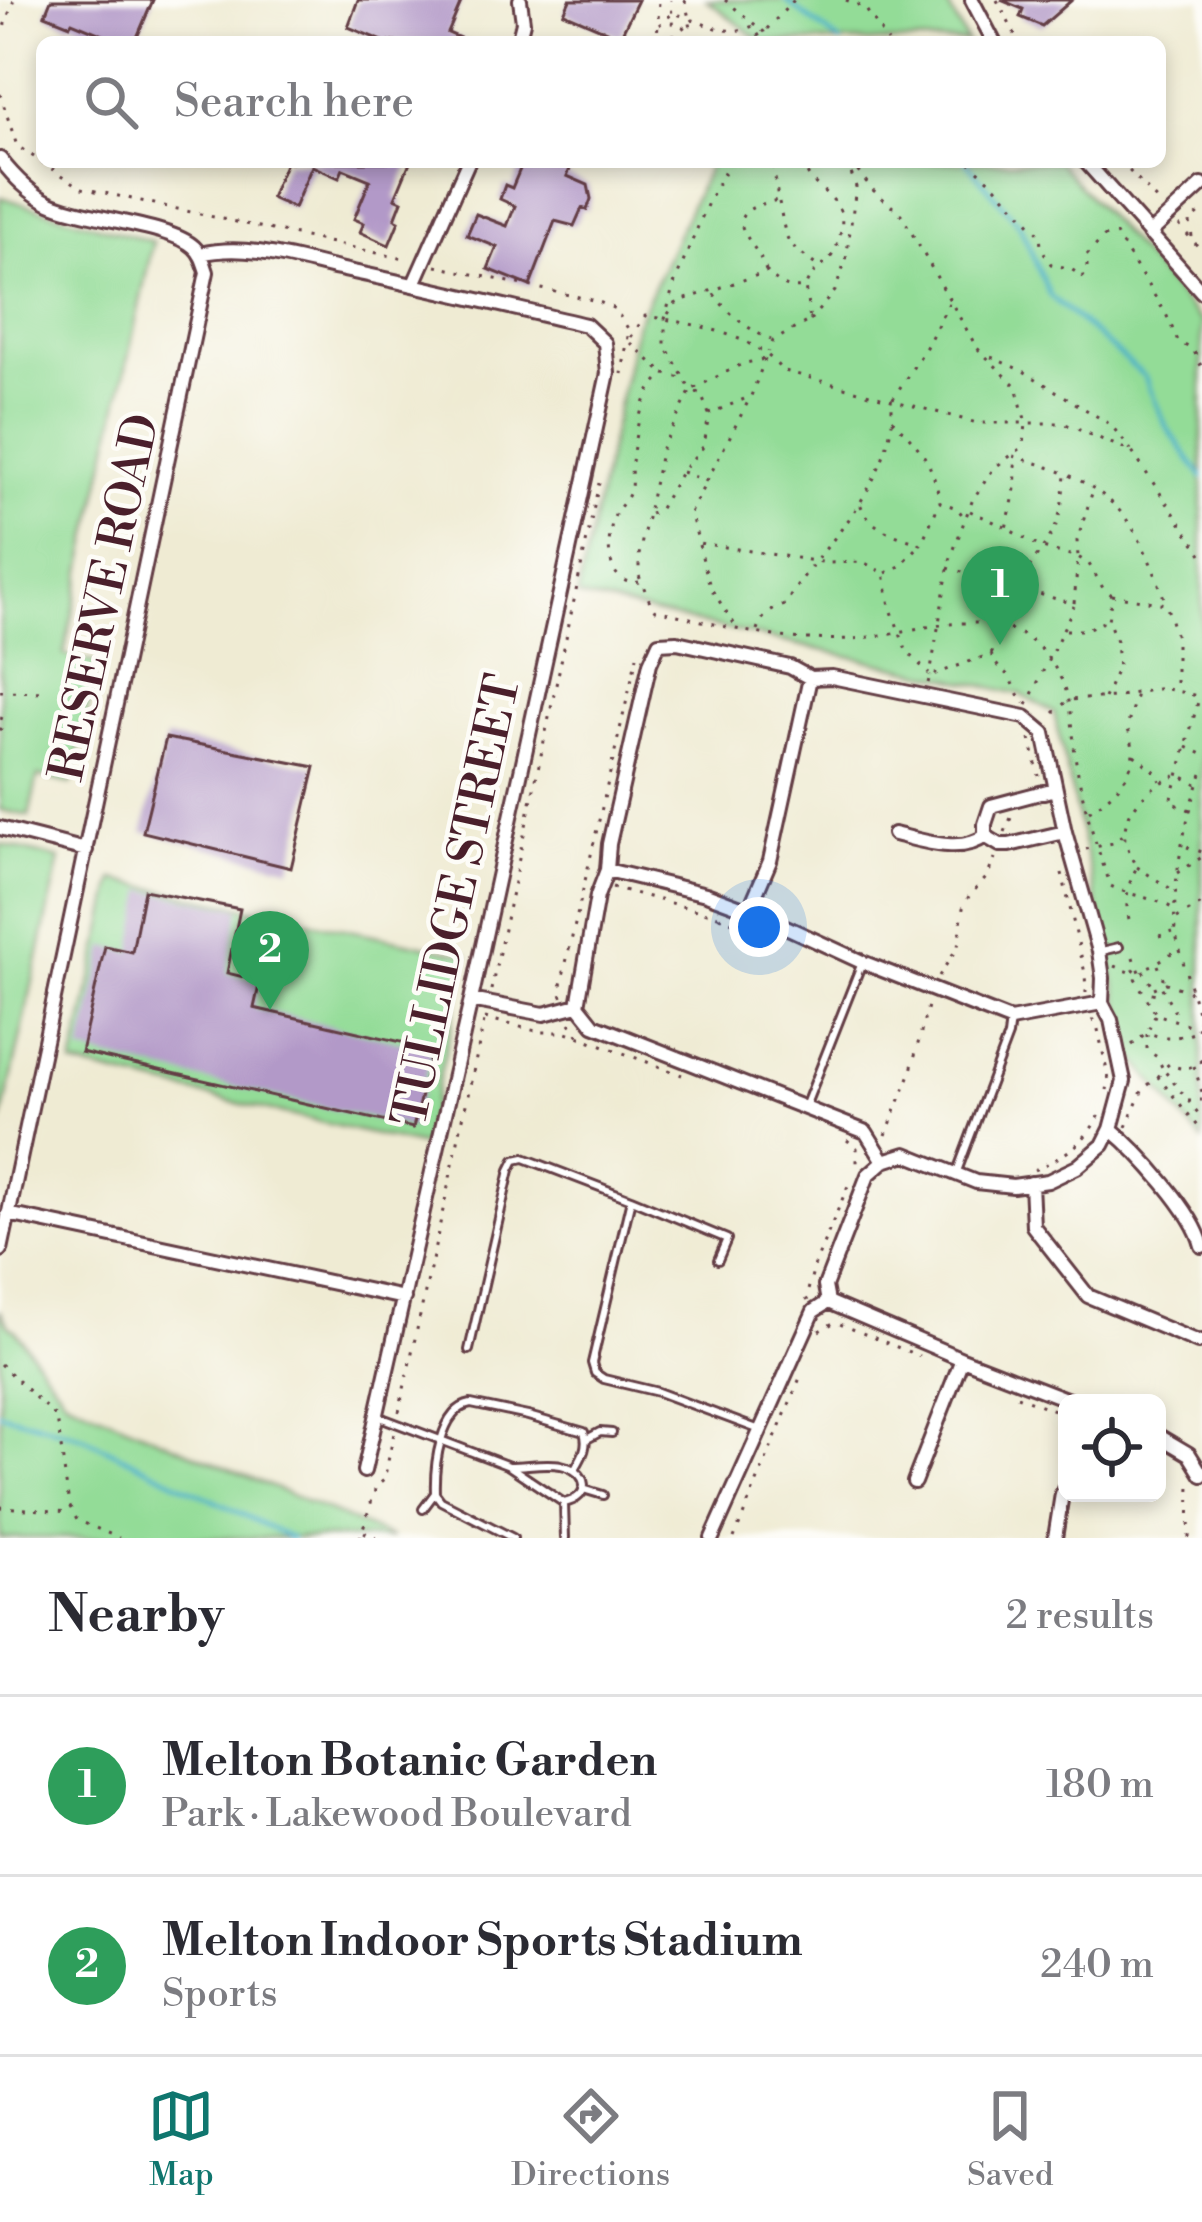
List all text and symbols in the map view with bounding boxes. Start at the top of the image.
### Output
search box [36,36,1166,168]
icon: search [78,69,144,135]
text: Search here [174,74,414,131]
street label: RESERVE ROAD [38,409,174,787]
pin: 1 [961,546,1039,645]
street label: TULLIDGE STREET [381,669,535,1132]
your location [729,897,789,957]
pin: 2 [231,911,309,1010]
map controls [1058,1394,1166,1502]
button: locate [1058,1394,1166,1502]
text: Nearby [48,1584,224,1648]
text: 2 results [1006,1592,1154,1641]
text: Melton Botanic Garden [162,1733,657,1790]
text: 1 [78,1761,96,1810]
text: 180 m [1046,1761,1154,1810]
text: Park · Lakewood Boulevard [162,1790,632,1839]
text: Melton Indoor Sports Stadium [162,1913,803,1970]
text: 2 [75,1941,99,1990]
text: 240 m [1040,1941,1154,1990]
text: Sports [162,1970,278,2019]
tab: Map [148,2083,214,2196]
tab: Directions [511,2083,670,2196]
tab: Saved [967,2083,1054,2196]

